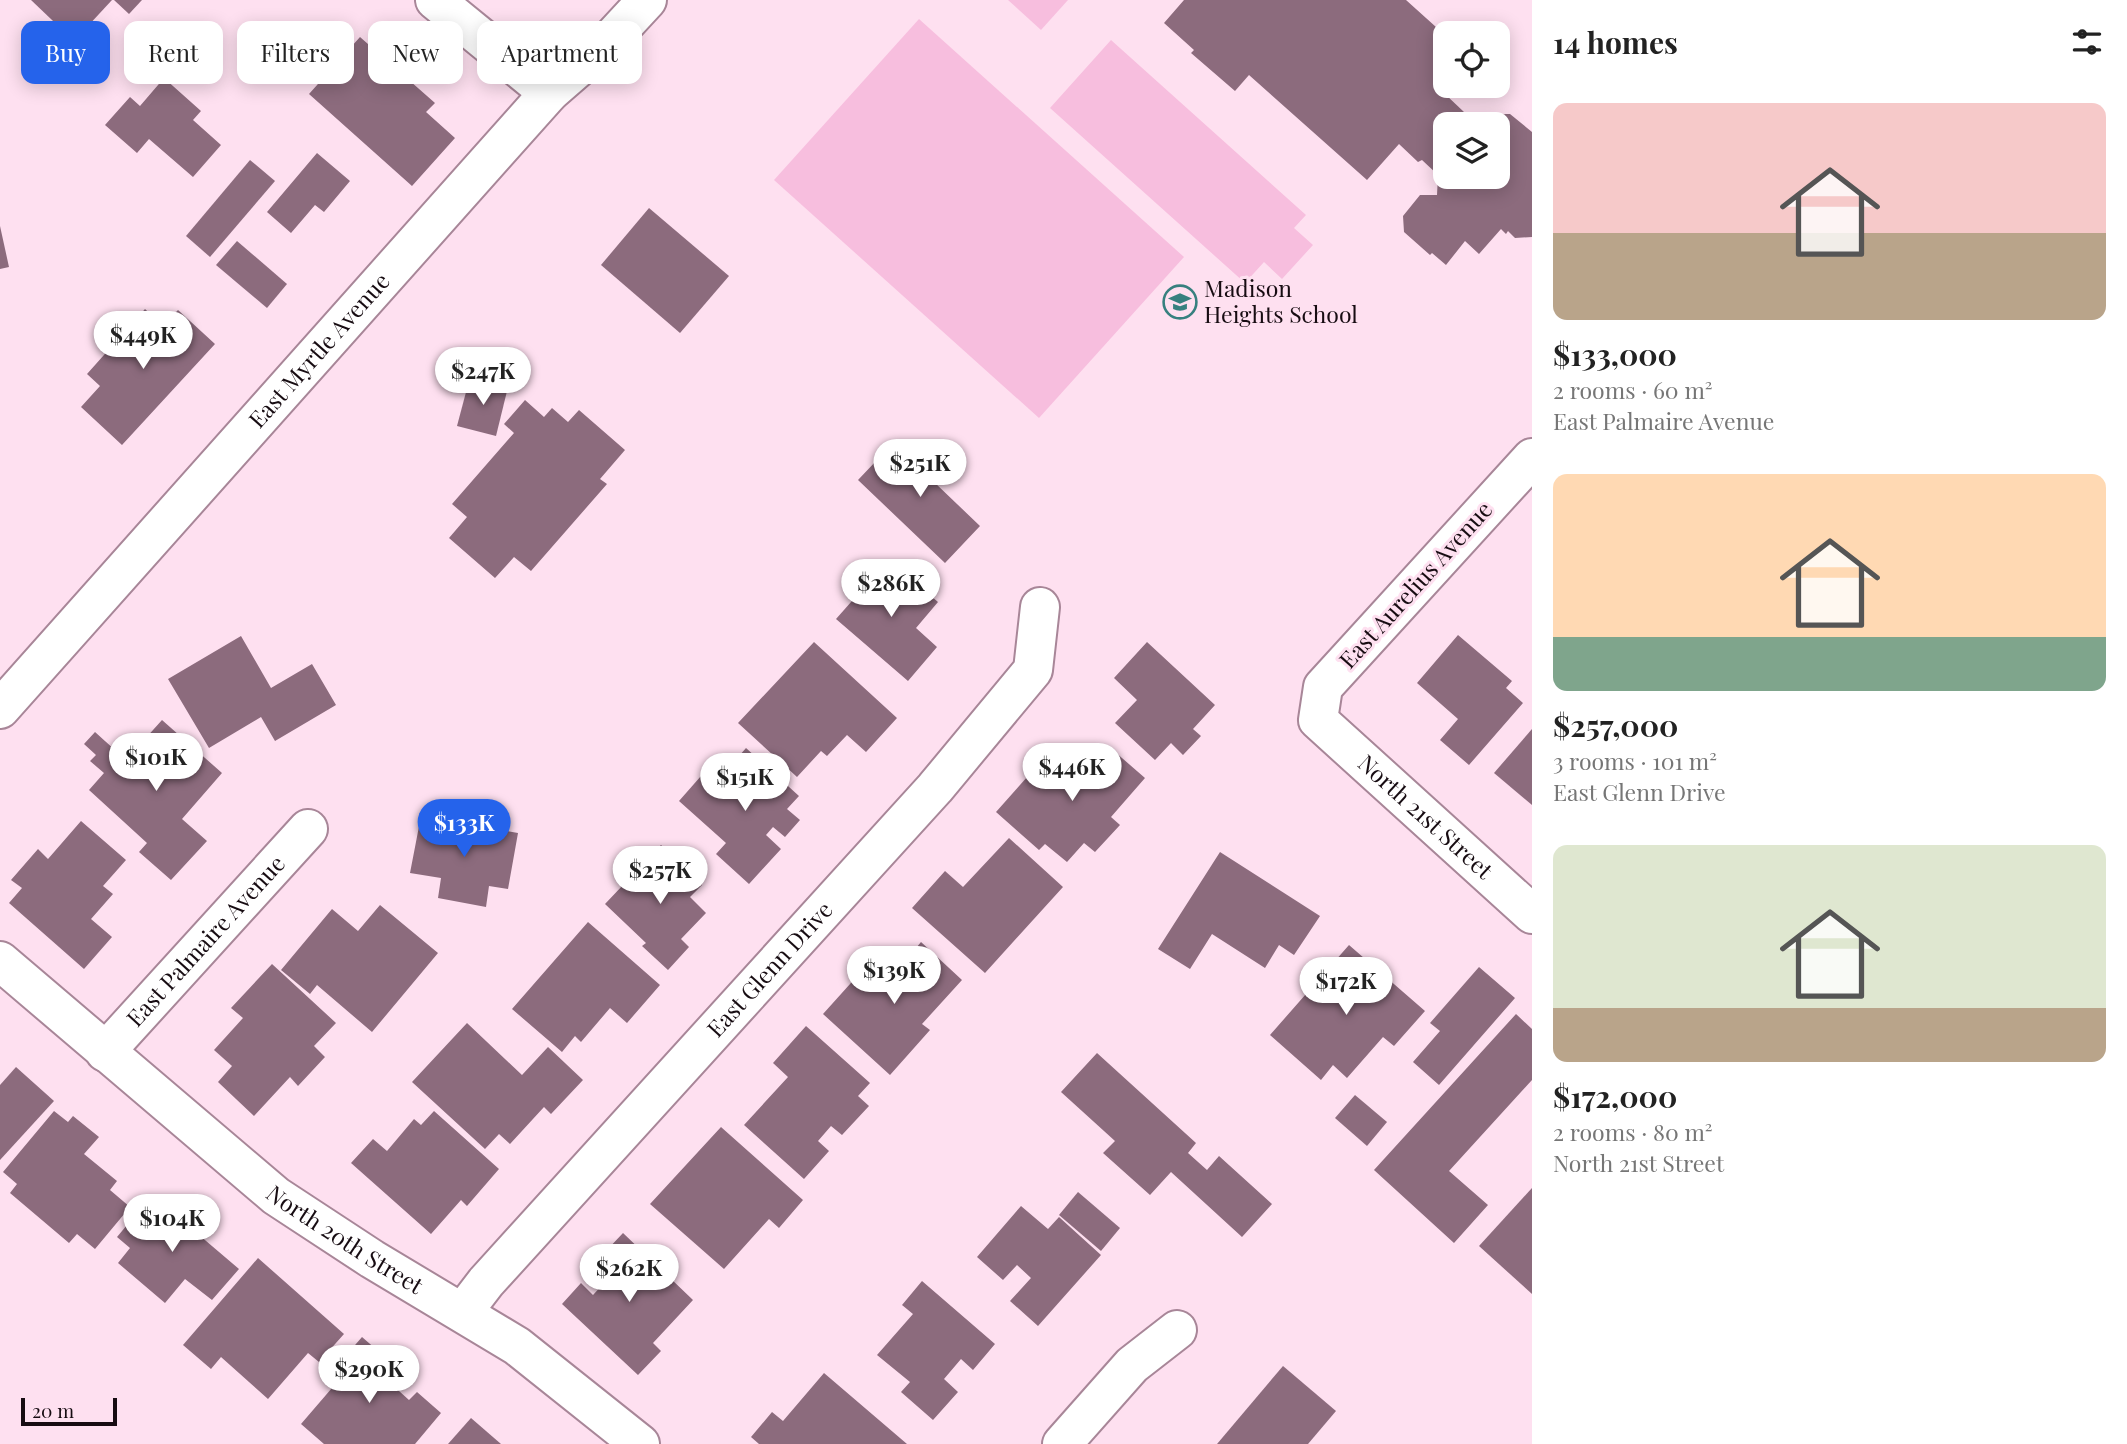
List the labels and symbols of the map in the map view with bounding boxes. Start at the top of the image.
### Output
street label: East Myrtle Avenue [241,265,396,434]
place label: Madison Heights School [1204,272,1358,329]
school or university icon: Madison Heights School [1161,283,1199,321]
pin: $449K [94,312,192,371]
pin: $247K [434,348,532,407]
pin: $251K [871,440,969,499]
street label: East Aurelius Avenue [1331,494,1498,674]
pin: $286K [842,560,940,619]
pin: $101K [107,734,205,793]
pin: $446K [1023,744,1121,803]
street label: North 21st Street [1352,747,1501,886]
pin: $151K [696,754,794,813]
pin: $133K [415,800,513,859]
pin: $257K [611,846,709,906]
street label: East Palmaire Avenue [119,848,291,1032]
street label: East Glenn Drive [699,894,838,1043]
pin: $139K [845,946,943,1006]
pin: $172K [1297,958,1395,1017]
street label: North 20th Street [260,1177,430,1301]
pin: $104K [123,1194,221,1254]
pin: $262K [580,1244,678,1304]
pin: $290K [320,1346,418,1405]
scale bar [21,1395,117,1427]

